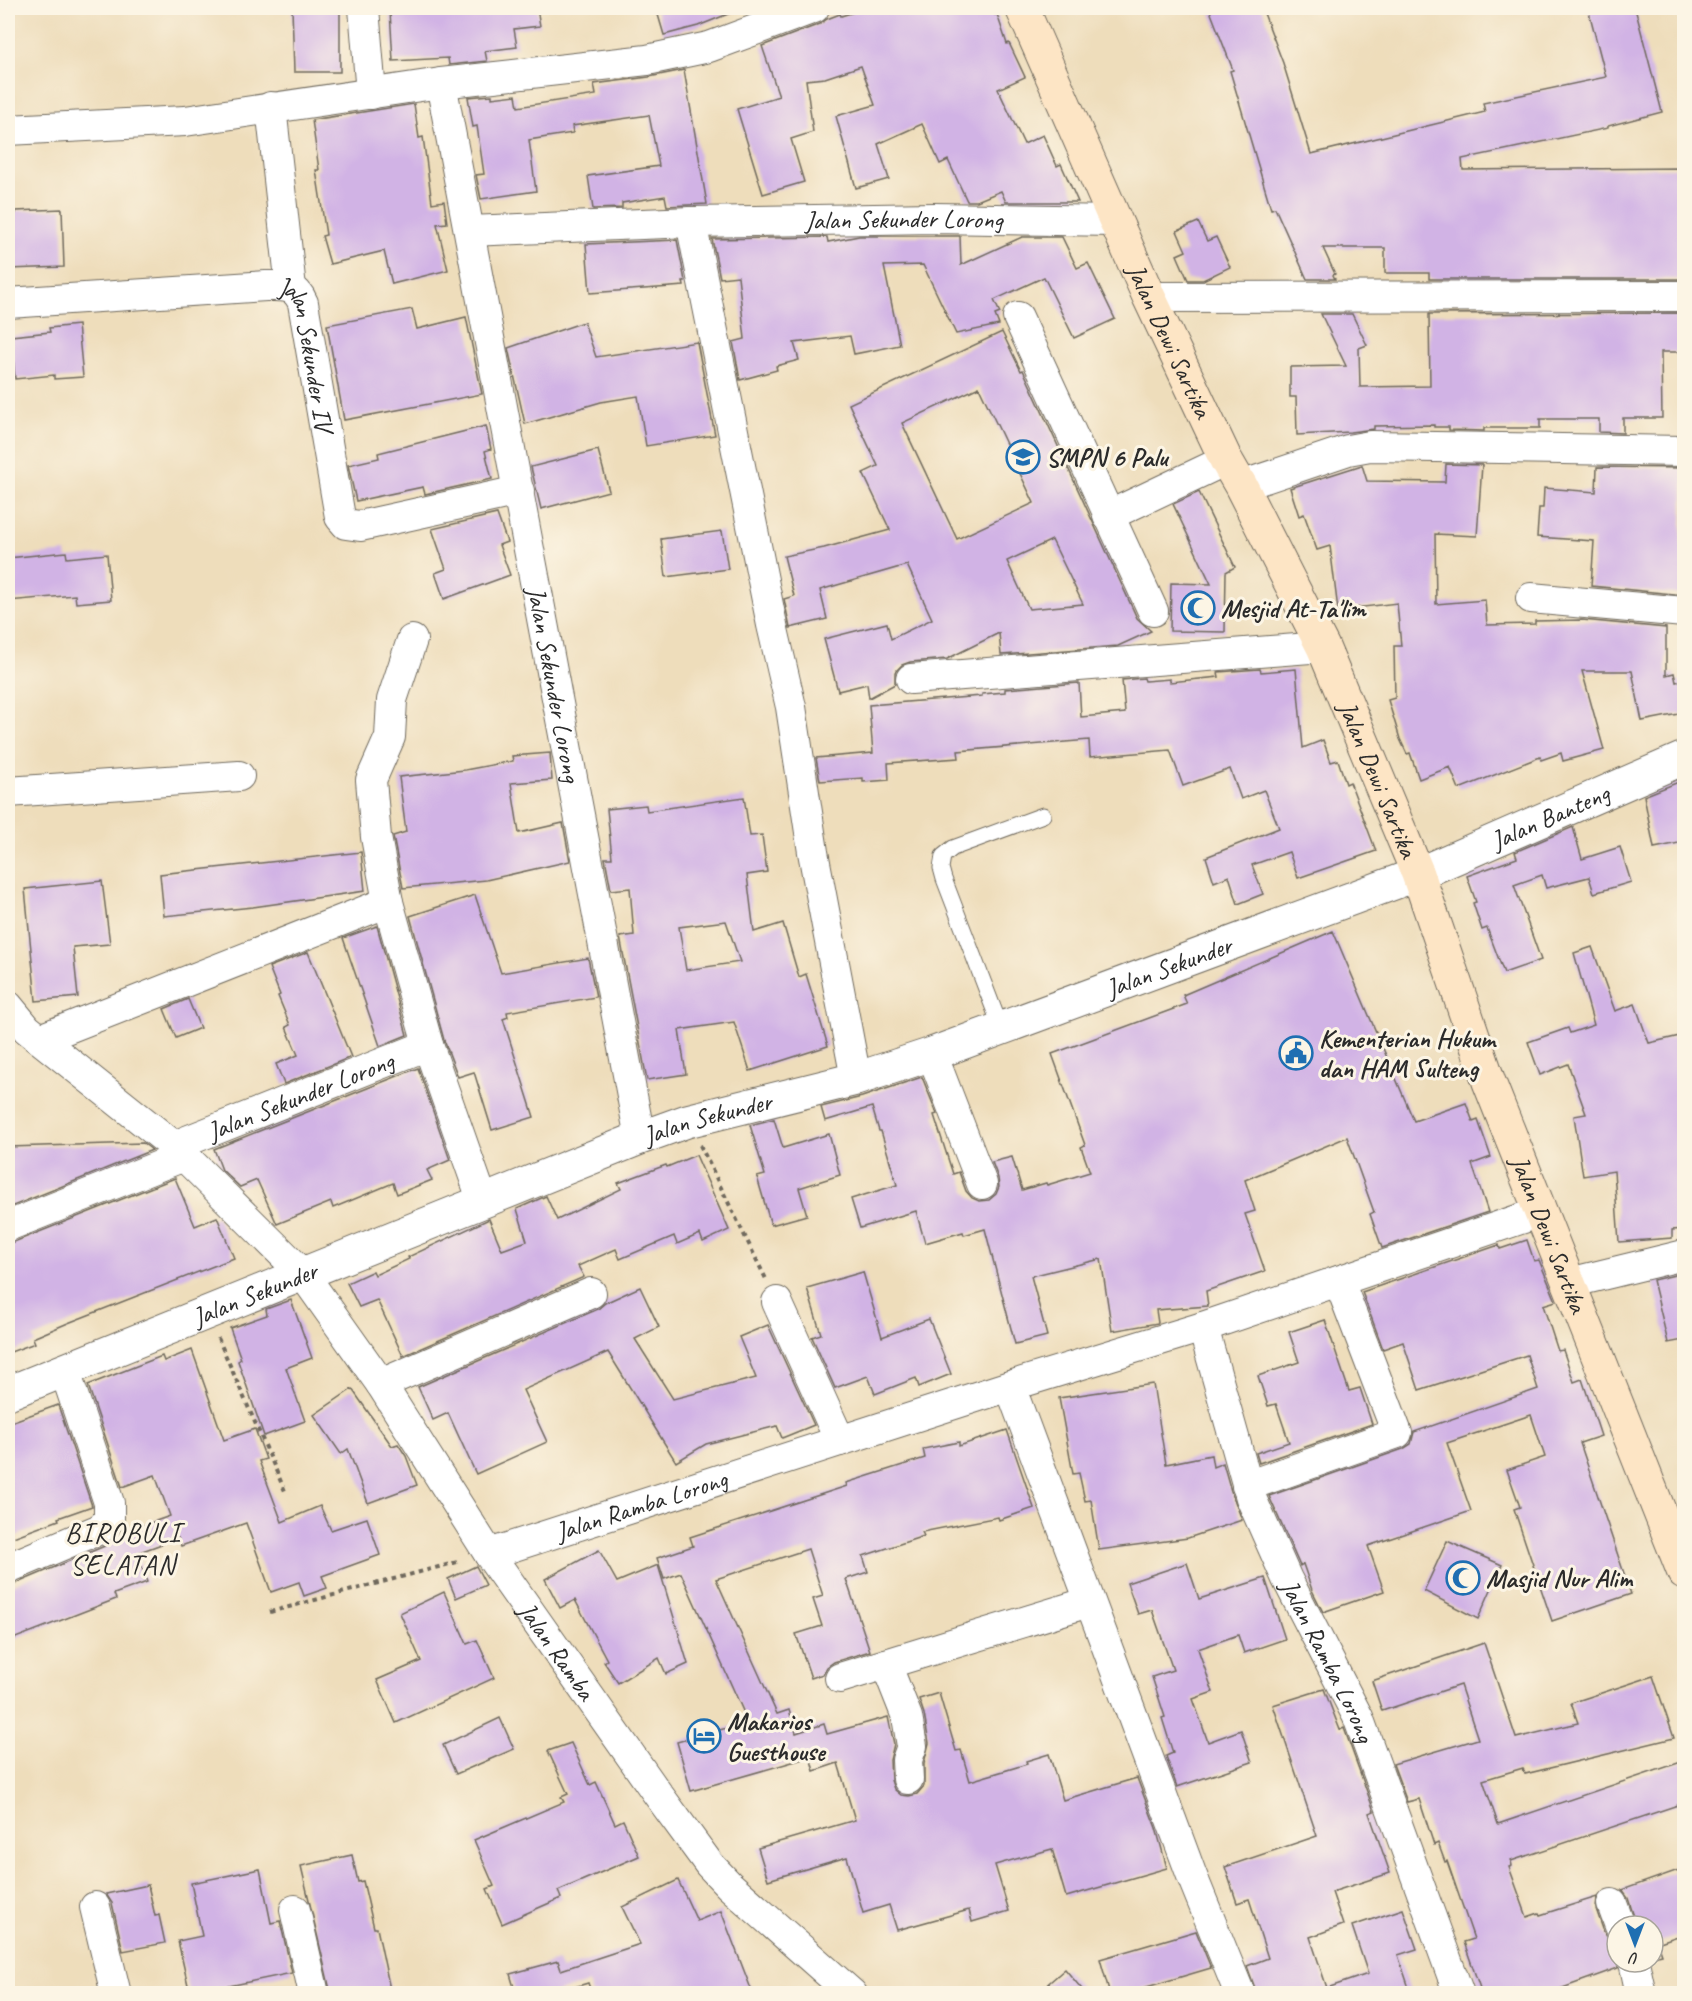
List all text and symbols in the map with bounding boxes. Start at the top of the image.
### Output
street label: Jalan Sekunder Lorong [803,202,1005,237]
street label: Jalan Dewi Sartika [1119,257,1220,425]
street label: Jalan Sekunder IV [275,270,342,439]
school or university icon: SMPN 6 Palu [1005,439,1041,475]
place label: SMPN 6 Palu [1046,441,1170,474]
street label: Jalan Sekunder Lorong [519,582,589,787]
mosque icon: Mesjid At-Ta'lim [1180,590,1216,626]
place label: Mesjid At-Ta'lim [1221,592,1367,625]
street label: Jalan Dewi Sartika [1330,695,1426,864]
street label: Jalan Banteng [1484,776,1616,858]
street label: Jalan Sekunder [1099,928,1239,1006]
place label: Kementerian Hukum dan HAM Sulteng [1319,1022,1497,1085]
public building icon: Kementerian Hukum dan HAM Sulteng [1278,1035,1314,1071]
street label: Jalan Sekunder Lorong [201,1044,400,1149]
street label: Jalan Sekunder [637,1084,778,1153]
street label: Jalan Dewi Sartika [1502,1149,1596,1319]
street label: Jalan Sekunder [186,1253,325,1335]
street label: Jalan Ramba Lorong [549,1462,733,1549]
district label: BIROBULI SELATAN [65,1515,185,1582]
mosque icon: Masjid Nur Alim [1445,1560,1481,1596]
place label: Masjid Nur Alim [1486,1562,1633,1595]
street label: Jalan Ramba Lorong [1272,1572,1382,1749]
street label: Jalan Ramba [510,1594,603,1708]
place label: Makarios Guesthouse [727,1705,827,1768]
hotel icon: Makarios Guesthouse [686,1718,722,1754]
north arrow [1605,1914,1665,1974]
text: U [1628,1948,1639,1968]

